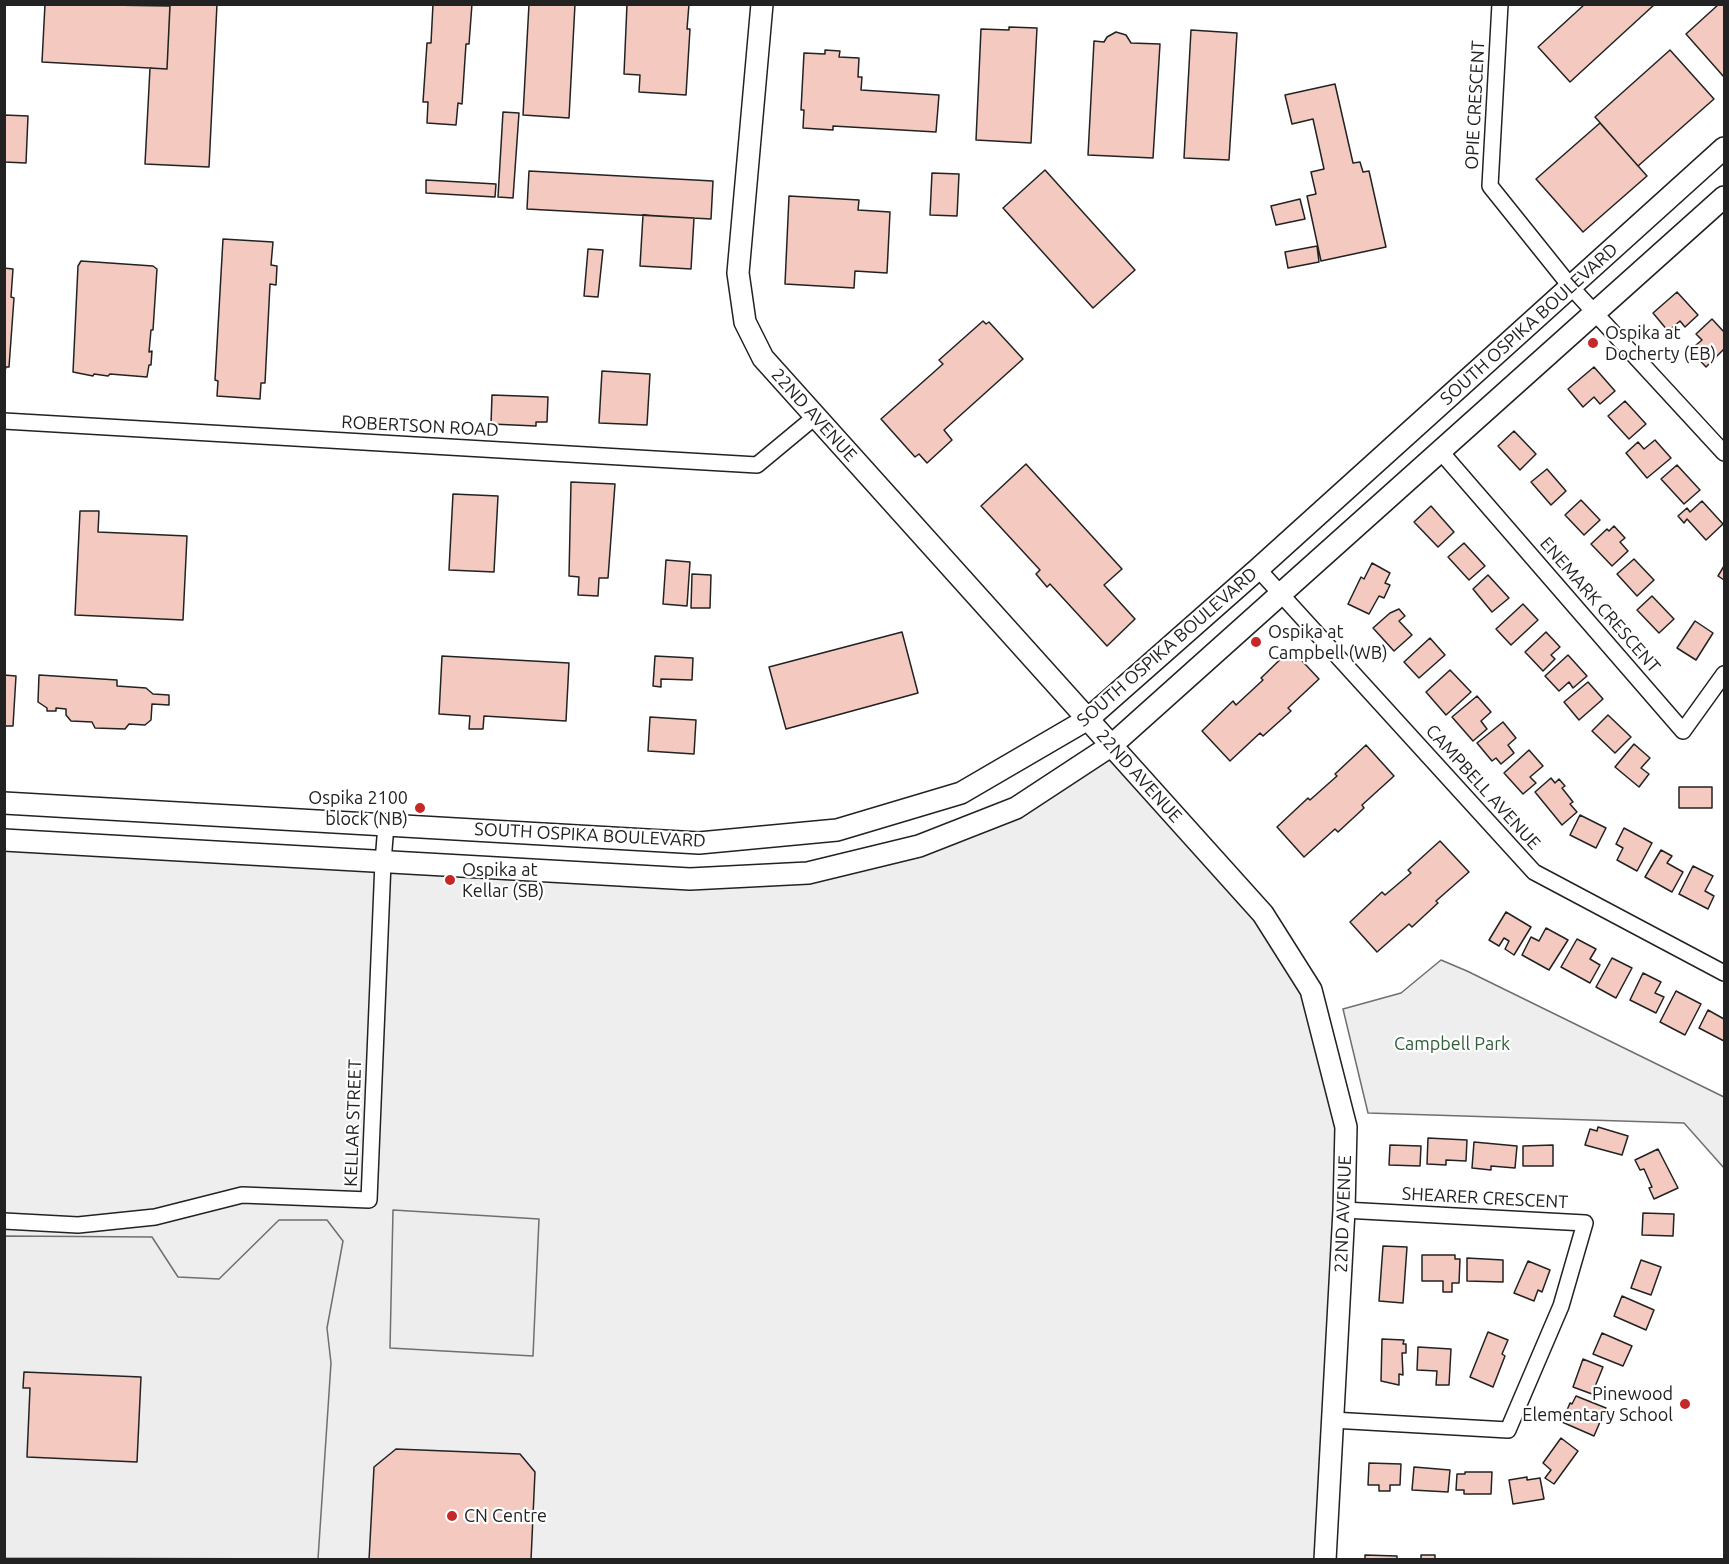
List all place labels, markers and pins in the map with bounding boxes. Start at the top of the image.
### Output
place label: Ospika at Docherty (EB) [1605,322,1716,364]
marker: Ospika at Docherty (EB) [1586,336,1600,350]
place label: Ospika at Campbell (WB) [1268,621,1388,664]
marker: Ospika at Campbell (WB) [1249,635,1263,649]
place label: Ospika 2100 block (NB) [308,787,408,830]
marker: Ospika 2100 block (NB) [413,801,427,815]
place label: Ospika at Kellar (SB) [462,859,544,902]
marker: Ospika at Kellar (SB) [443,873,457,887]
place label: Pinewood Elementary School [1522,1383,1673,1426]
marker: Pinewood Elementary School [1678,1397,1692,1411]
place label: CN Centre [464,1505,547,1527]
marker: CN Centre [445,1509,459,1523]

